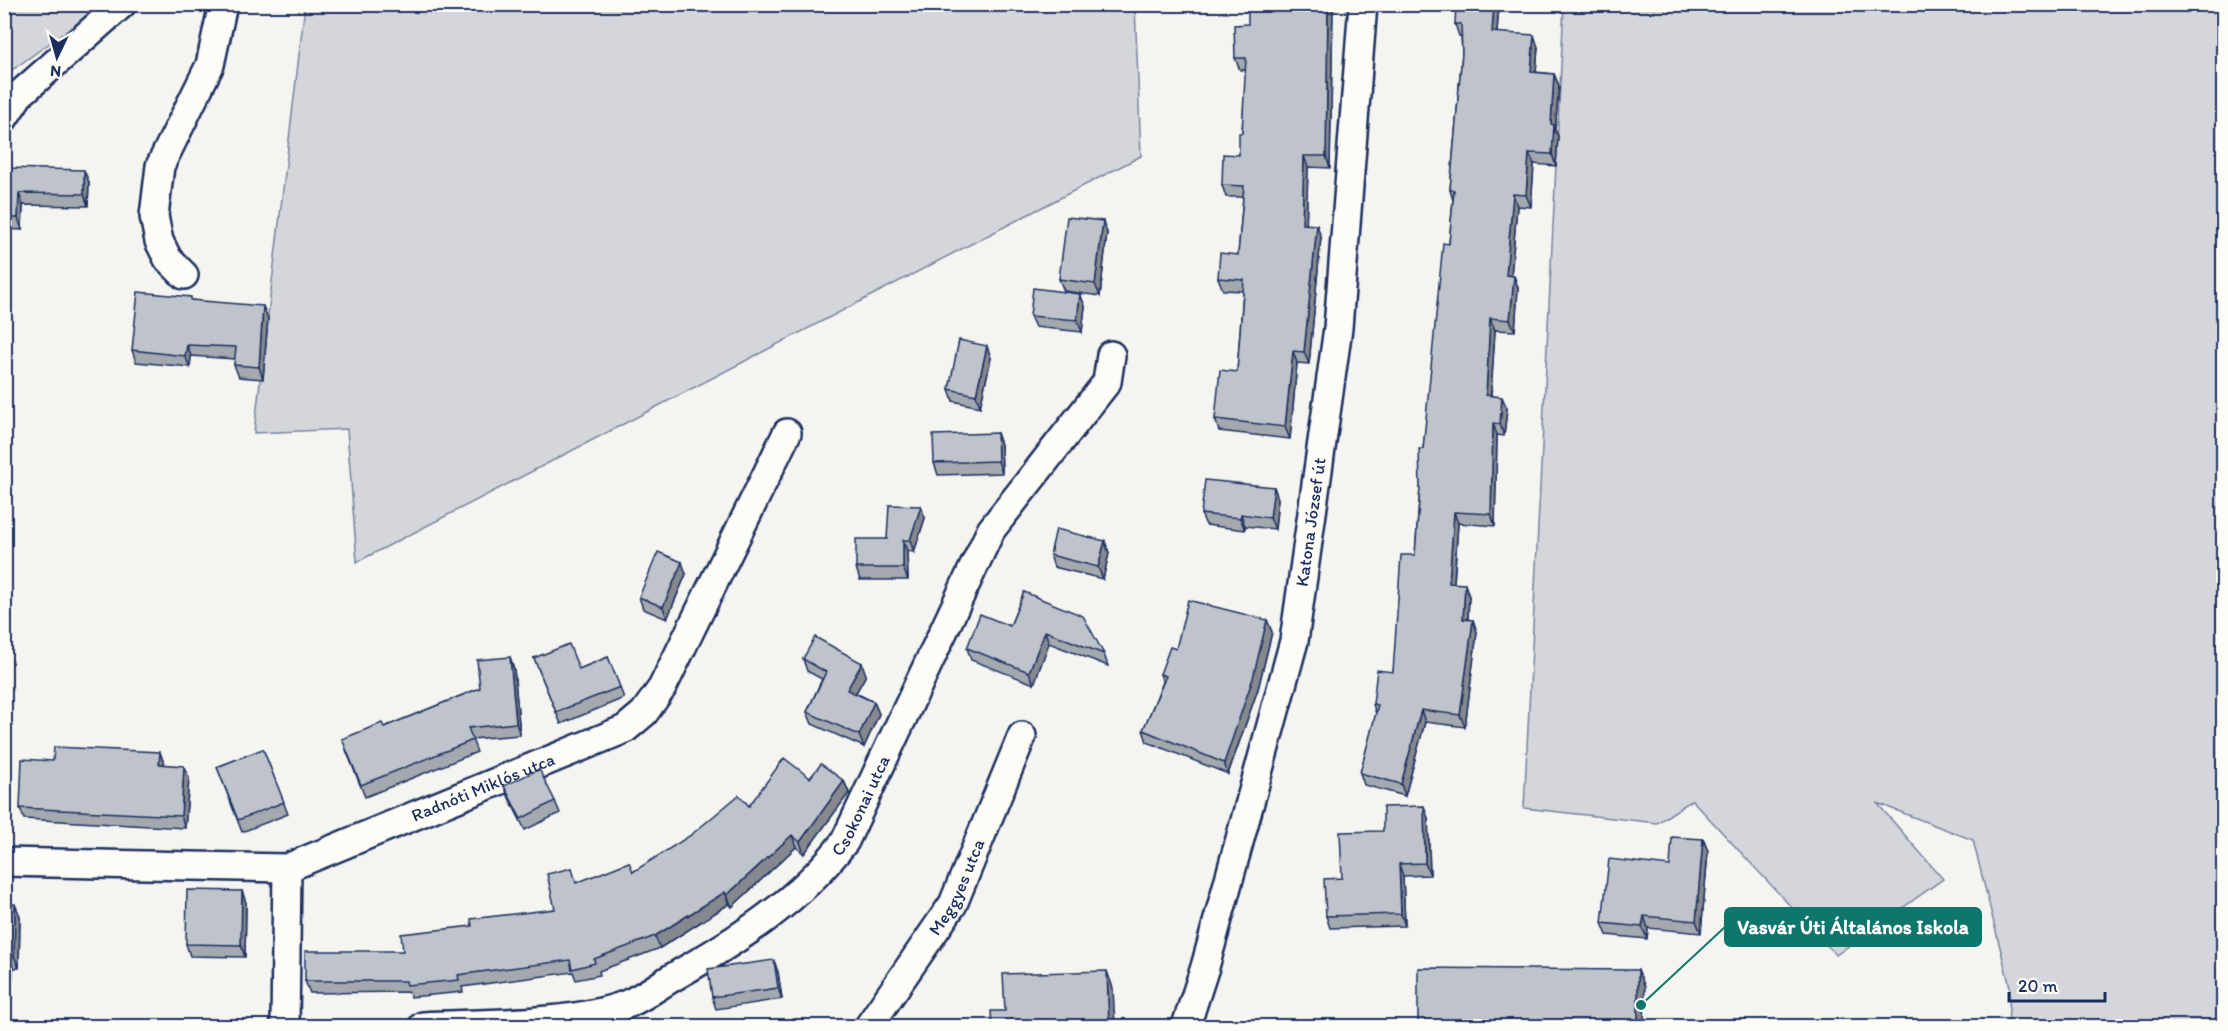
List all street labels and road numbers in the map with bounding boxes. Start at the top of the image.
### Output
street label: Katona József út [1291,456,1331,588]
street label: Radnóti Miklós utca [408,748,558,827]
street label: Csokonai utca [826,751,895,861]
street label: Meggyes utca [924,835,990,940]

